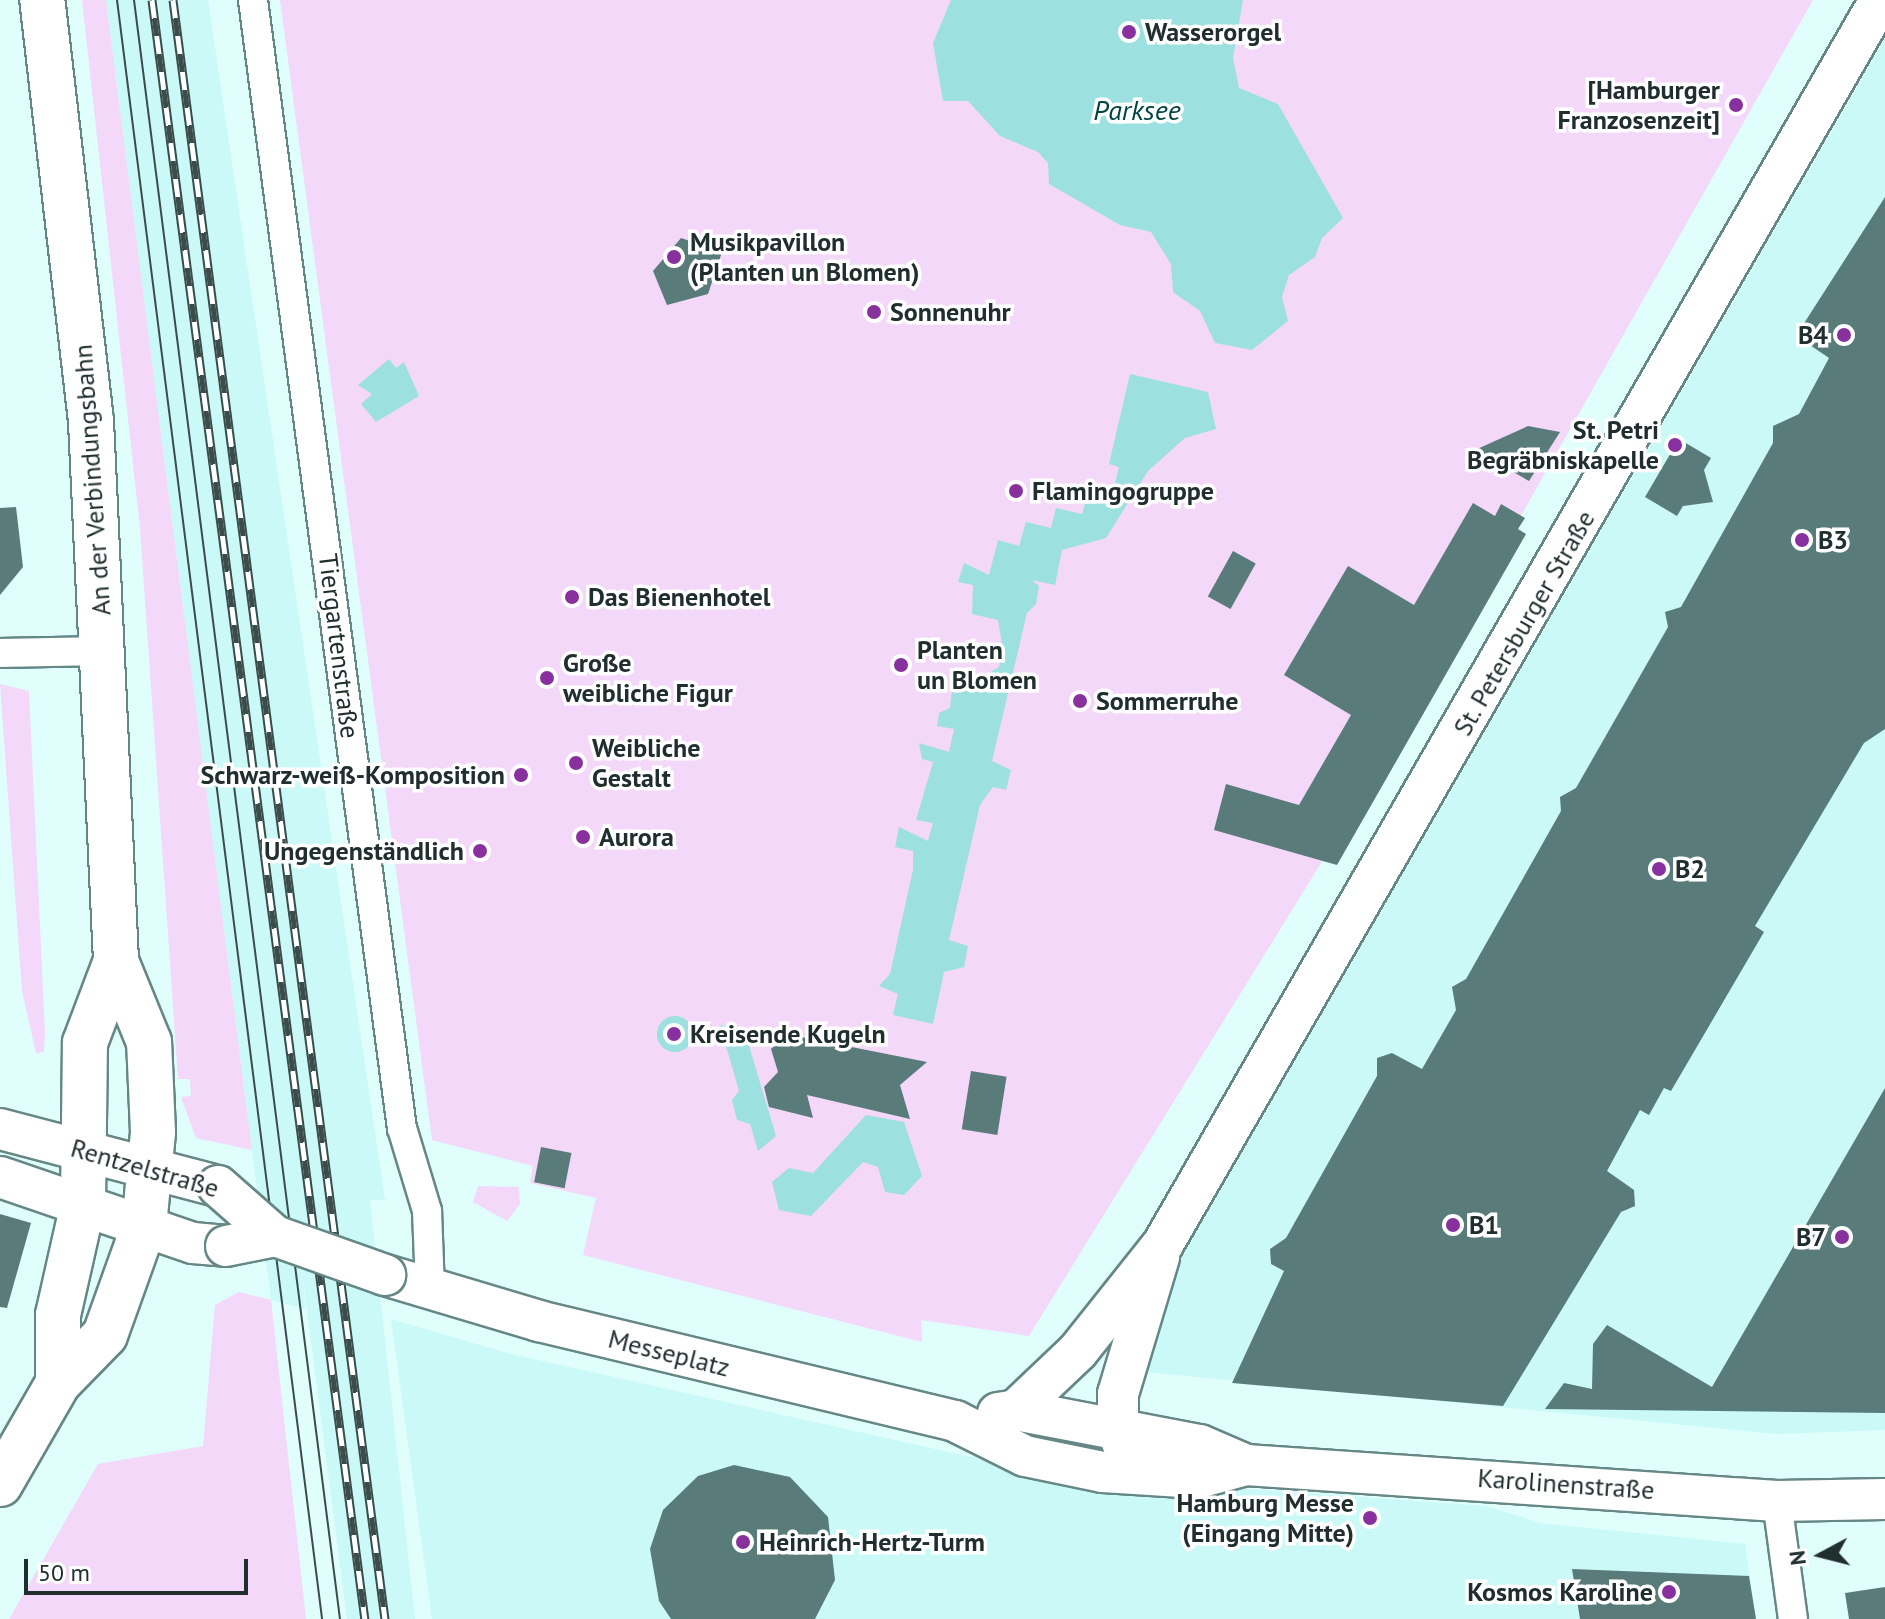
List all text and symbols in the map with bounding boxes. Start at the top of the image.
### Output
place label: Wasserorgel [1145,16,1281,48]
marker: Wasserorgel [1120,23,1138,41]
place label: [Hamburger Franzosenzeit] [1557,74,1720,136]
water label: Parksee [1093,93,1181,127]
marker: [Hamburger Franzosenzeit] [1727,96,1745,114]
place label: Musikpavillon (Planten un Blomen) [690,226,920,288]
marker: Musikpavillon (Planten un Blomen) [665,248,683,266]
place label: Sonnenuhr [890,296,1011,328]
marker: Sonnenuhr [865,303,883,321]
place label: B4 [1798,319,1828,351]
marker: B4 [1835,326,1853,344]
street label: An der Verbindungsbahn [67,343,117,617]
place label: St. Petri Begräbniskapelle [1467,414,1659,476]
marker: St. Petri Begräbniskapelle [1666,436,1684,454]
place label: Flamingogruppe [1032,475,1214,507]
marker: Flamingogruppe [1007,482,1025,500]
street label: St. Petersburger Straße [1446,504,1602,742]
place label: B3 [1818,524,1848,556]
marker: B3 [1793,531,1811,549]
street label: Tiergartenstraße [312,552,366,740]
place label: Das Bienenhotel [588,581,770,613]
marker: Das Bienenhotel [563,588,581,606]
place label: Planten un Blomen [917,634,1037,696]
place label: Große weibliche Figur [563,647,733,708]
marker: Planten un Blomen [892,656,910,674]
marker: Große weibliche Figur [538,669,556,687]
place label: Sommerruhe [1096,685,1238,717]
marker: Sommerruhe [1071,692,1089,710]
place label: Weibliche Gestalt [592,732,700,794]
marker: Weibliche Gestalt [567,754,585,772]
place label: Schwarz-weiß-Komposition [200,759,505,791]
marker: Schwarz-weiß-Komposition [512,766,530,784]
place label: Aurora [599,821,674,853]
marker: Aurora [574,828,592,846]
place label: Ungegenständlich [264,835,464,867]
marker: Ungegenständlich [471,842,489,860]
place label: B2 [1675,853,1705,885]
marker: B2 [1650,860,1668,878]
place label: Kreisende Kugeln [690,1018,886,1050]
marker: Kreisende Kugeln [665,1025,683,1043]
street label: Rentzelstraße [67,1132,223,1204]
place label: B1 [1469,1209,1499,1241]
marker: B1 [1444,1216,1462,1234]
place label: B7 [1796,1221,1826,1253]
marker: B7 [1833,1228,1851,1246]
street label: Messeplatz [605,1323,733,1383]
street label: Karolinenstraße [1477,1462,1655,1506]
place label: Hamburg Messe (Eingang Mitte) [1177,1487,1354,1548]
marker: Hamburg Messe (Eingang Mitte) [1361,1509,1379,1527]
north arrow [1781,1515,1861,1595]
place label: Heinrich-Hertz-Turm [759,1526,985,1558]
marker: Heinrich-Hertz-Turm [734,1533,752,1551]
scale bar [28,1543,252,1593]
text: N [1782,1549,1812,1567]
text: 50 m [38,1557,90,1588]
place label: Kosmos Karoline [1467,1576,1653,1608]
marker: Kosmos Karoline [1660,1583,1678,1601]

